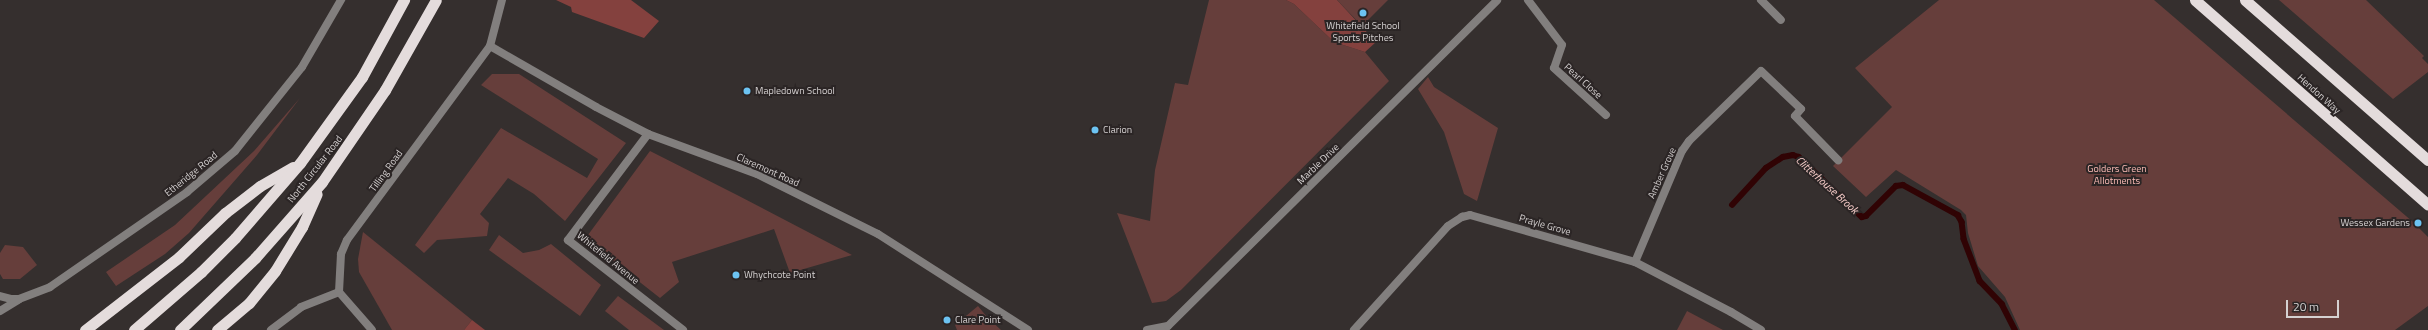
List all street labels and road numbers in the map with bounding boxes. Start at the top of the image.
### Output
street label: Pearl Close [1562,61,1604,101]
street label: Hendon Way [2295,72,2343,116]
street label: North Circular Road [285,133,345,205]
street label: Marble Drive [1295,141,1341,187]
street label: Amber Grove [1645,146,1679,200]
street label: Tilling Road [367,148,405,194]
street label: Etheridge Road [162,149,220,199]
street label: Claremont Road [735,151,801,189]
street label: Prayle Grove [1518,212,1572,238]
street label: Whitefield Avenue [574,229,642,287]

